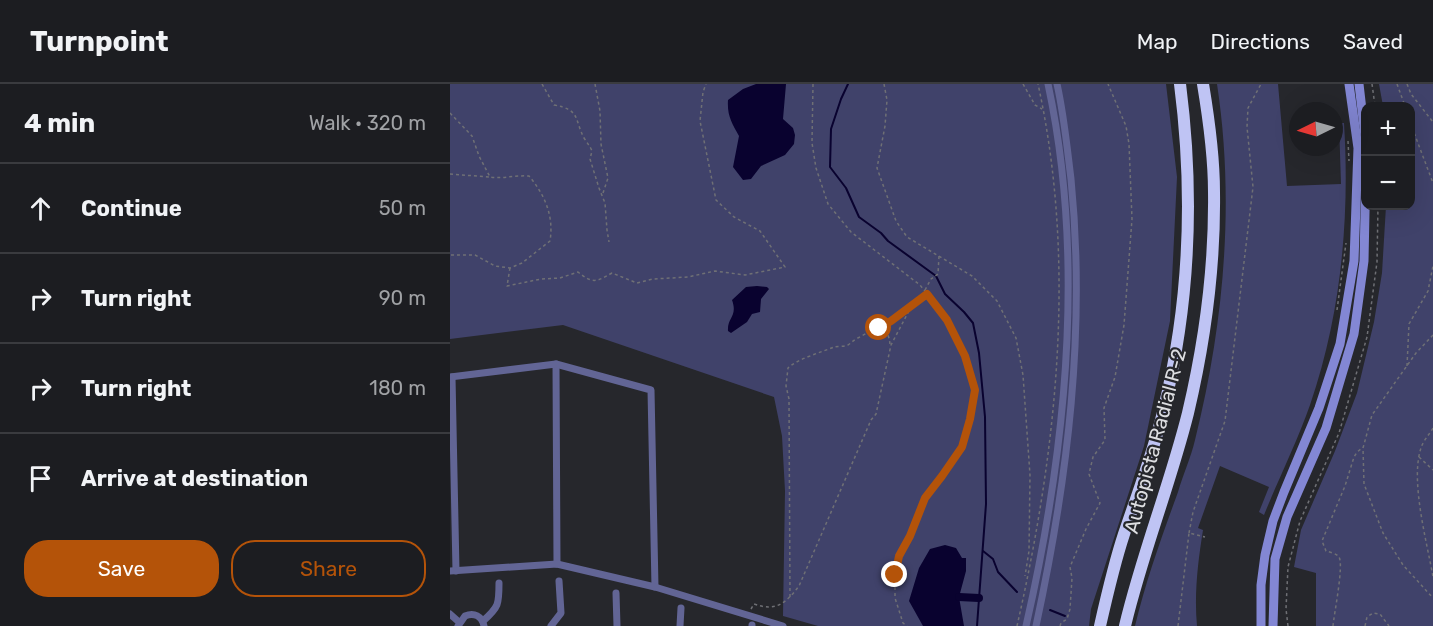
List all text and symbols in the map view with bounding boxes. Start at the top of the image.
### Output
text: Turnpoint [30,25,169,58]
text: Map [1137,29,1178,54]
text: Directions [1211,29,1310,54]
text: Saved [1343,29,1403,54]
north arrow [1289,102,1343,156]
map controls [1361,102,1415,210]
button: + [1361,102,1415,156]
text: 4 min [24,108,95,139]
text: Walk · 320 m [309,111,426,135]
button: − [1361,156,1415,210]
icon: ahead [24,192,57,225]
text: Continue [81,195,182,222]
text: 50 m [379,196,426,220]
icon: right [24,282,57,315]
text: Turn right [81,285,191,312]
text: 90 m [379,286,426,310]
route start [865,314,891,340]
street label: Autopista Radial R-2 [1119,346,1191,536]
icon: right [24,372,57,405]
text: Turn right [81,375,191,402]
text: 180 m [369,376,426,400]
icon: arrive [24,462,57,495]
text: Arrive at destination [81,465,308,492]
button: Save [24,540,219,597]
button: Share [231,540,426,597]
route end [881,561,907,587]

